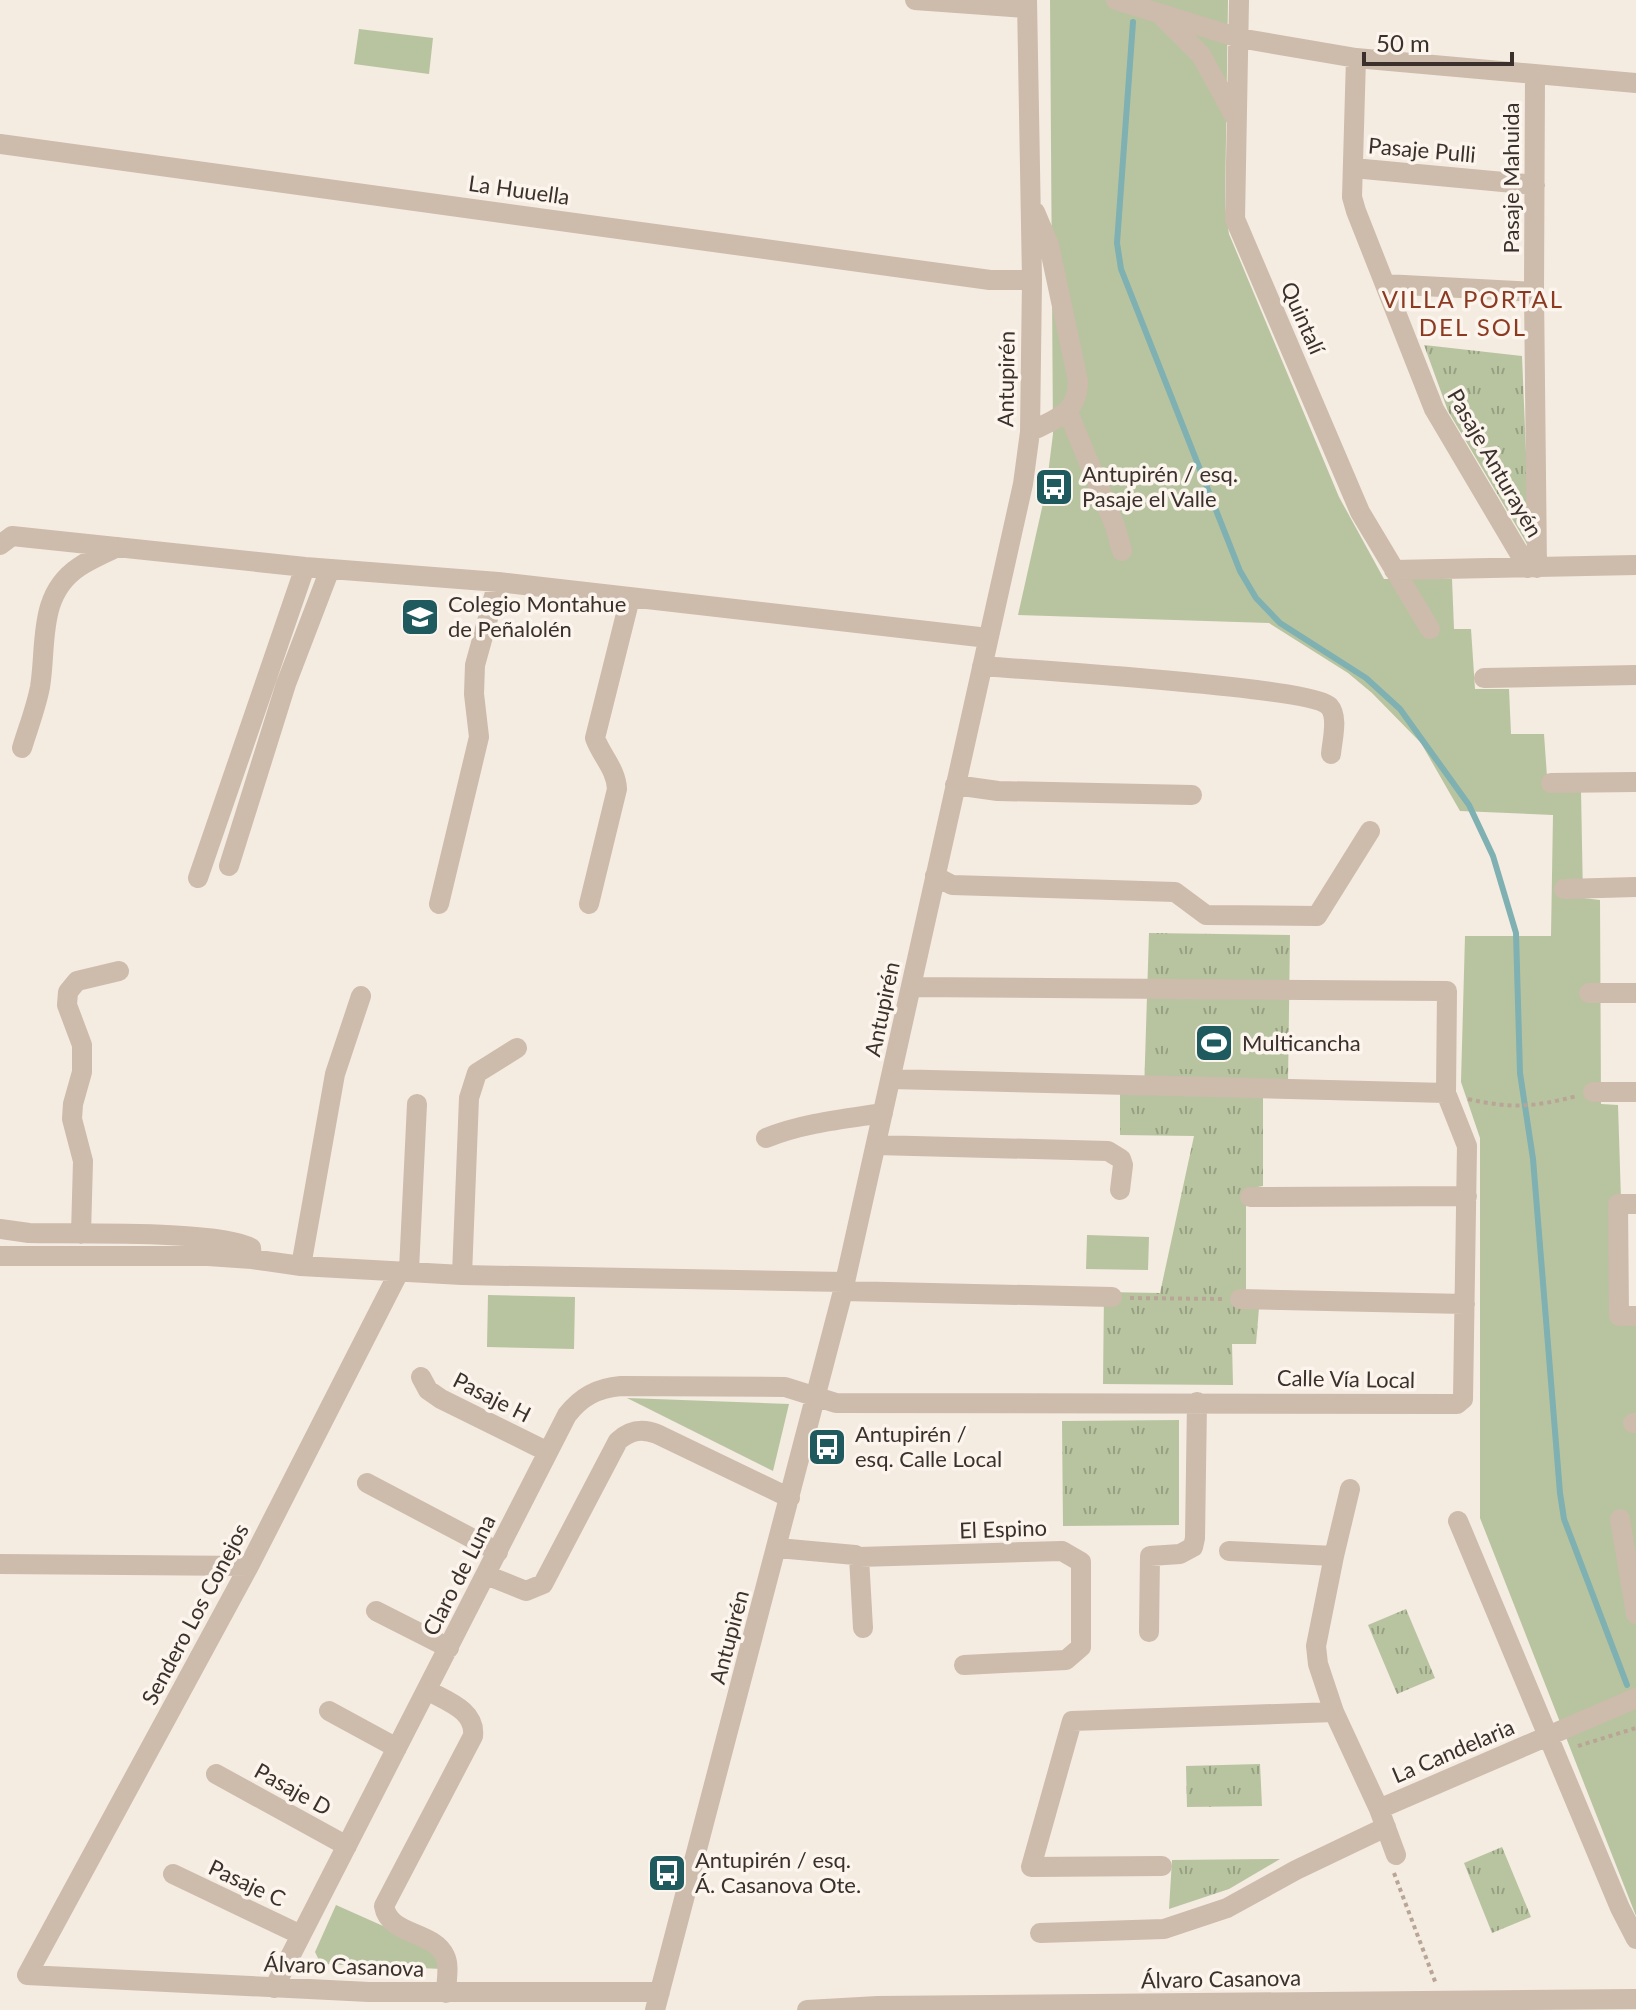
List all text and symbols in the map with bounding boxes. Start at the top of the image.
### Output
scale bar [1364,16,1512,66]
text: 50 m [1376,28,1430,57]
street label: Pasaje Mahuida [1497,103,1524,253]
street label: Pasaje Pulli [1367,131,1477,168]
street label: La Huuella [467,169,571,210]
street label: Quintalí [1276,277,1332,359]
district label: VILLA PORTAL DEL SOL [1382,284,1564,341]
street label: Antupirén [991,331,1020,427]
street label: Pasaje Anturayén [1442,384,1549,542]
place label: Antupirén / esq. Pasaje el Valle [1082,460,1238,512]
bus stop icon: Antupirén / esq. Pasaje el Valle [1033,466,1075,508]
place label: Colegio Montahue de Peñalolén [448,590,626,642]
school or university icon: Colegio Montahue de Peñalolén [399,596,441,638]
street label: Antupirén [858,959,905,1059]
sports icon: Multicancha [1193,1022,1235,1064]
place label: Multicancha [1242,1029,1361,1056]
street label: Calle Vía Local [1277,1364,1415,1393]
street label: Pasaje H [449,1366,536,1428]
place label: Antupirén / esq. Calle Local [855,1420,1002,1472]
bus stop icon: Antupirén / esq. Calle Local [806,1426,848,1468]
street label: Claro de Luna [417,1510,501,1640]
street label: El Espino [959,1513,1047,1544]
street label: Sendero Los Conejos [135,1518,254,1709]
street label: Antupirén [703,1587,754,1687]
street label: La Candelaria [1388,1713,1518,1788]
street label: Pasaje D [250,1757,336,1821]
place label: Antupirén / esq. Á. Casanova Ote. [695,1846,861,1898]
bus stop icon: Antupirén / esq. Á. Casanova Ote. [646,1852,688,1894]
street label: Pasaje C [205,1853,290,1912]
street label: Álvaro Casanova [263,1949,425,1982]
street label: Álvaro Casanova [1141,1964,1301,1993]

